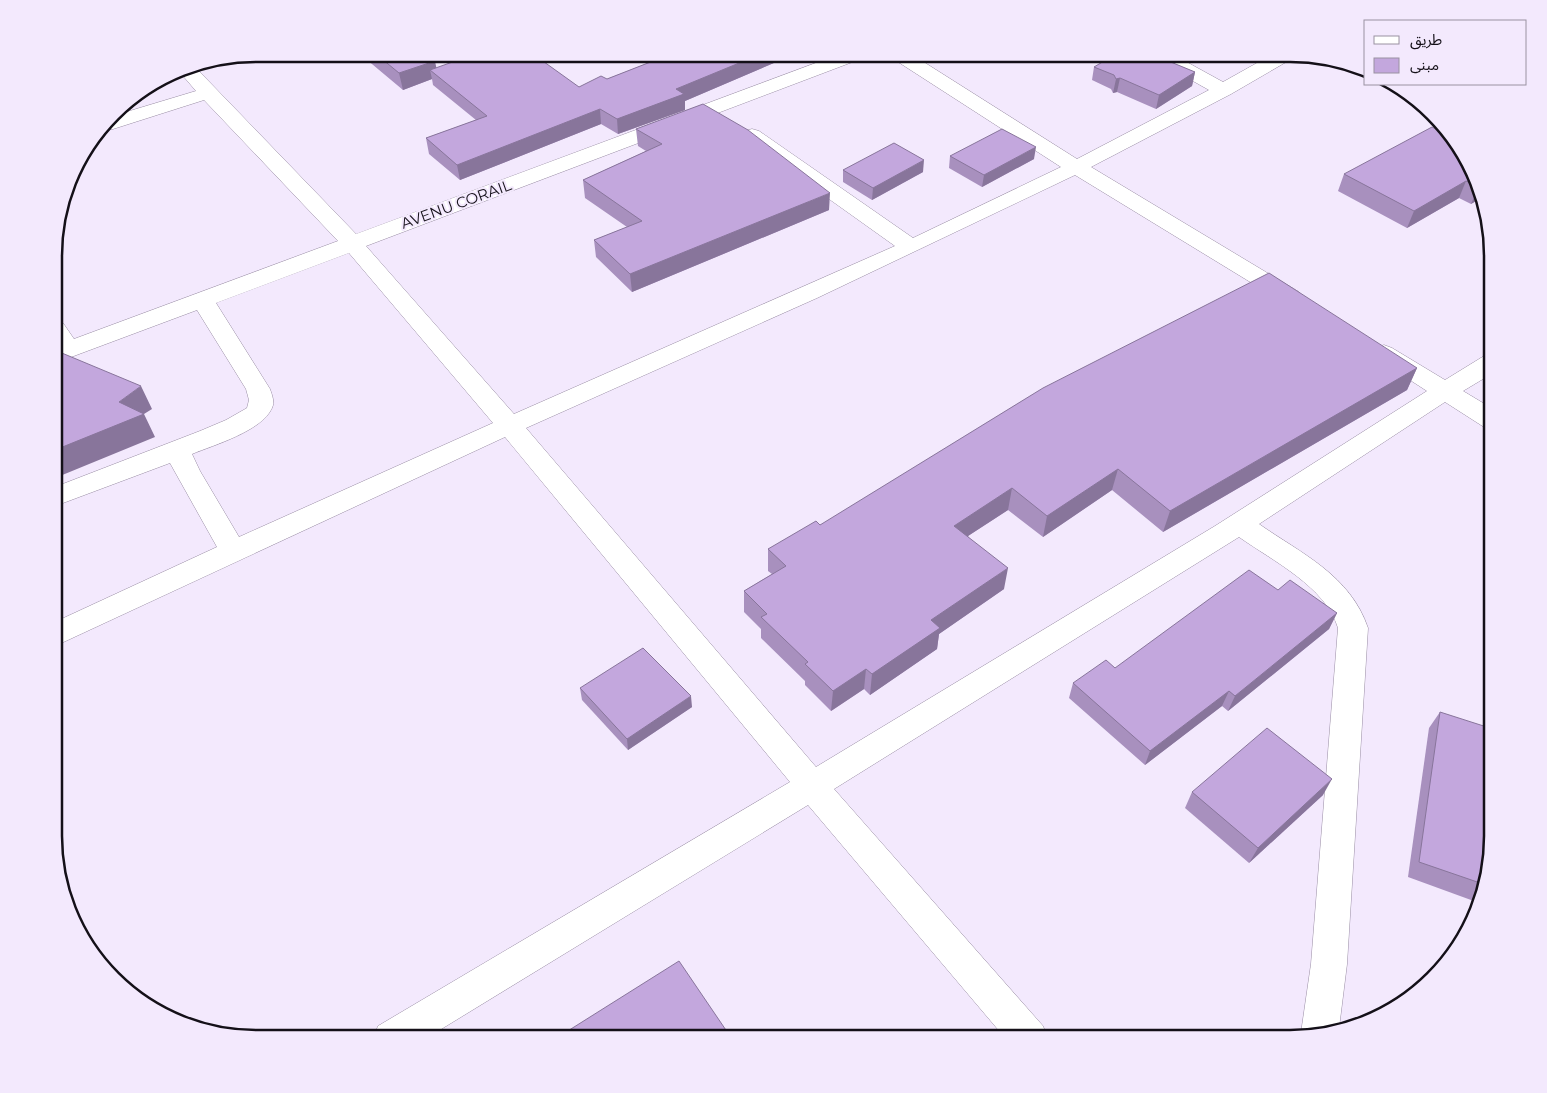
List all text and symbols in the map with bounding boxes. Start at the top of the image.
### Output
legend [1364,20,1527,85]
text: طريق [1410,30,1442,50]
text: مبنى [1410,55,1439,74]
street label: AVENU CORAIL [398,175,514,233]

